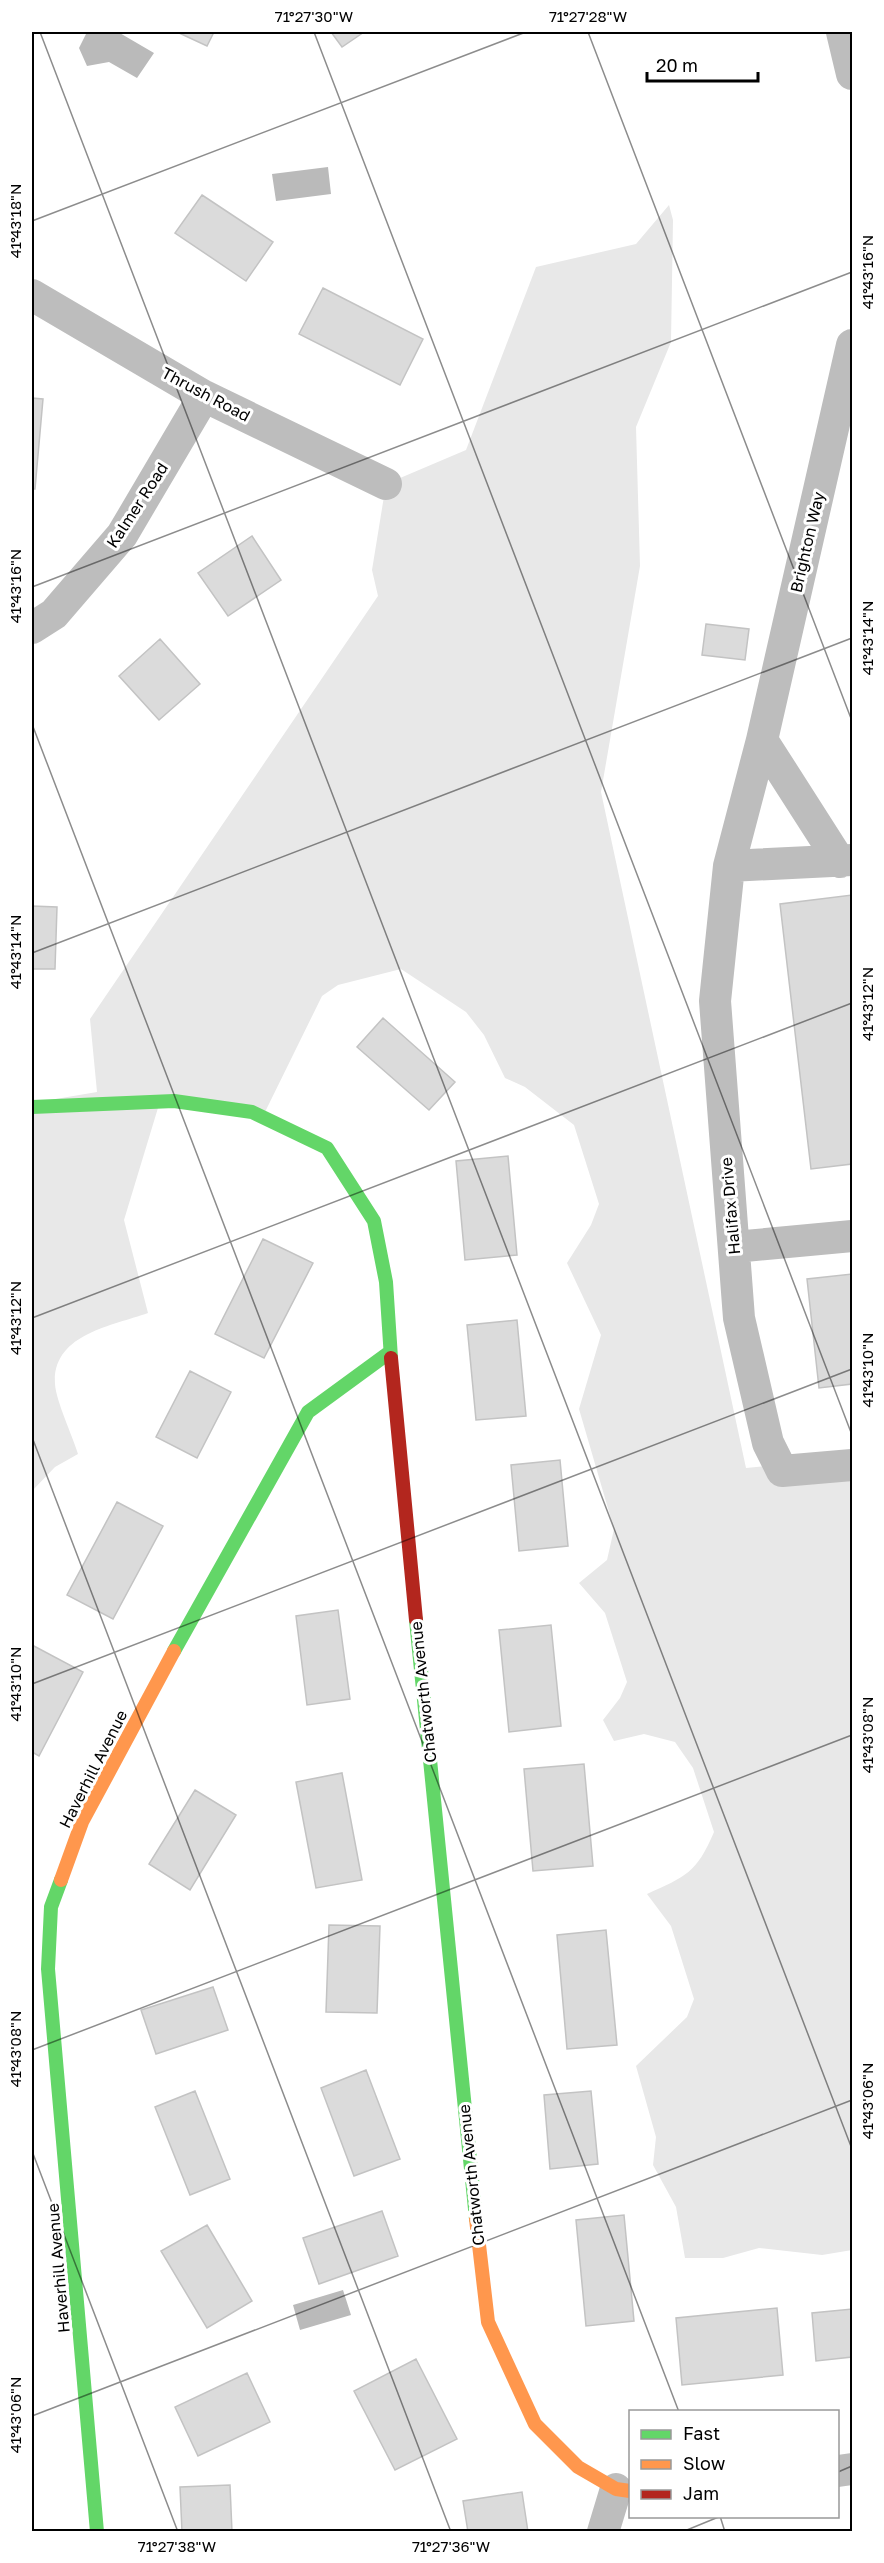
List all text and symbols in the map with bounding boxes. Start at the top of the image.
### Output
text: 71°27'30"W [275,7,353,25]
text: 71°27'28"W [549,7,627,25]
scale bar [647,45,758,83]
text: 20 m [656,54,698,76]
text: 41°43'18"N [6,184,24,258]
text: 41°43'16"N [858,235,876,309]
street label: Thrush Road [158,362,254,426]
street label: Kalmer Road [102,458,172,552]
street label: Brighton Way [786,490,828,594]
text: 41°43'16"N [6,549,24,623]
text: 41°43'14"N [858,601,876,675]
text: 41°43'14"N [6,915,24,989]
text: 41°43'12"N [858,967,876,1041]
street label: Halifax Drive [716,1157,744,1255]
text: 41°43'12"N [6,1281,24,1355]
text: 41°43'10"N [858,1333,876,1407]
street label: Chatworth Avenue [406,1620,440,1764]
text: 41°43'10"N [6,1647,24,1721]
text: 41°43'08"N [858,1697,876,1773]
street label: Haverhill Avenue [55,1707,131,1831]
text: 41°43'08"N [6,2011,24,2087]
text: 41°43'06"N [858,2063,876,2139]
street label: Chatworth Avenue [454,2103,488,2247]
street label: Haverhill Avenue [42,2202,74,2334]
text: 41°43'06"N [6,2377,24,2453]
legend [629,2410,839,2518]
text: Fast [683,2422,720,2444]
text: Slow [683,2452,726,2474]
text: Jam [683,2482,719,2504]
text: 71°27'38"W [138,2537,216,2555]
text: 71°27'36"W [412,2537,490,2555]

